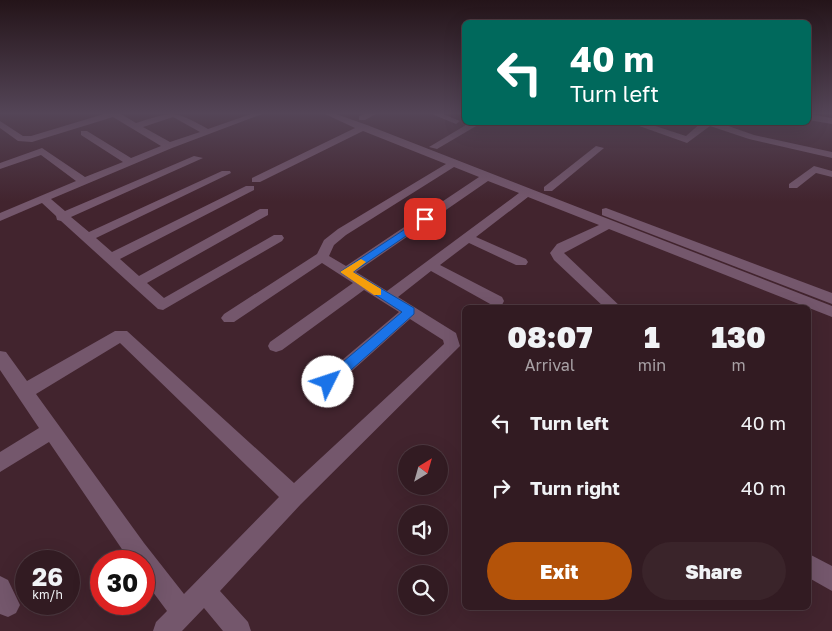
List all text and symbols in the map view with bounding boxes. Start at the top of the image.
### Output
text: 40 m [570,38,654,80]
icon: left [487,40,552,105]
text: Turn left [570,80,659,107]
pin [404,198,446,240]
icon: arrive [411,205,439,233]
text: 08:07 [507,319,593,355]
text: 1 [644,319,660,355]
text: 130 [711,319,766,355]
position arrow [301,355,353,407]
text: Arrival [525,355,575,375]
text: min [638,355,666,375]
text: m [731,355,746,375]
icon: left [487,409,515,437]
text: Turn left [530,411,609,434]
text: 40 m [741,411,786,434]
north arrow [398,445,448,495]
map controls [398,445,448,615]
icon: right [487,474,515,502]
text: Turn right [530,476,620,499]
text: 40 m [741,476,786,499]
button: sound [398,505,448,555]
button: Exit [487,542,632,600]
button: Share [642,542,786,600]
speed limit sign: 30 [90,550,155,615]
text: 26 [32,561,63,592]
button: search [398,565,448,615]
text: km/h [32,587,63,602]

